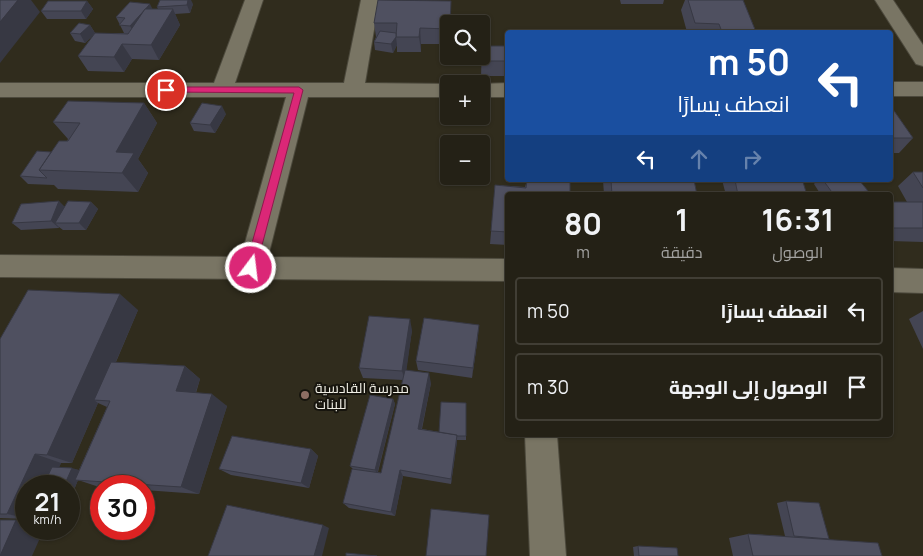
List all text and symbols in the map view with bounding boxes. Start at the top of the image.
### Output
map controls [440,15,490,185]
button: search [440,15,490,65]
text: 50 m [708,38,790,86]
icon: left [808,50,873,115]
pin [145,69,187,111]
button: + [440,75,490,125]
icon: arrive [152,76,180,104]
text: انعطف يسارًا [677,89,790,119]
button: − [440,135,490,185]
icon: left [632,145,660,173]
icon: ahead [685,145,713,173]
icon: right [738,145,766,173]
text: 1 [675,199,688,240]
text: 16:31 [761,199,834,240]
text: 80 [564,203,602,244]
position arrow [224,241,276,293]
text: m [576,241,590,263]
text: دقيقة [661,241,703,263]
text: الوصول [772,241,823,263]
icon: left [843,297,871,325]
text: 50 m [527,298,570,324]
text: انعطف يسارًا [721,298,828,324]
icon: arrive [843,373,871,401]
text: 30 m [527,374,569,400]
text: الوصول إلى الوجهة [669,374,828,400]
place label: مدرسة القادسية للبنات [315,378,409,413]
marker: مدرسة القادسية للبنات [299,389,311,401]
speed limit sign: 30 [90,475,155,540]
text: 21 [35,484,60,519]
text: km/h [34,511,61,528]

